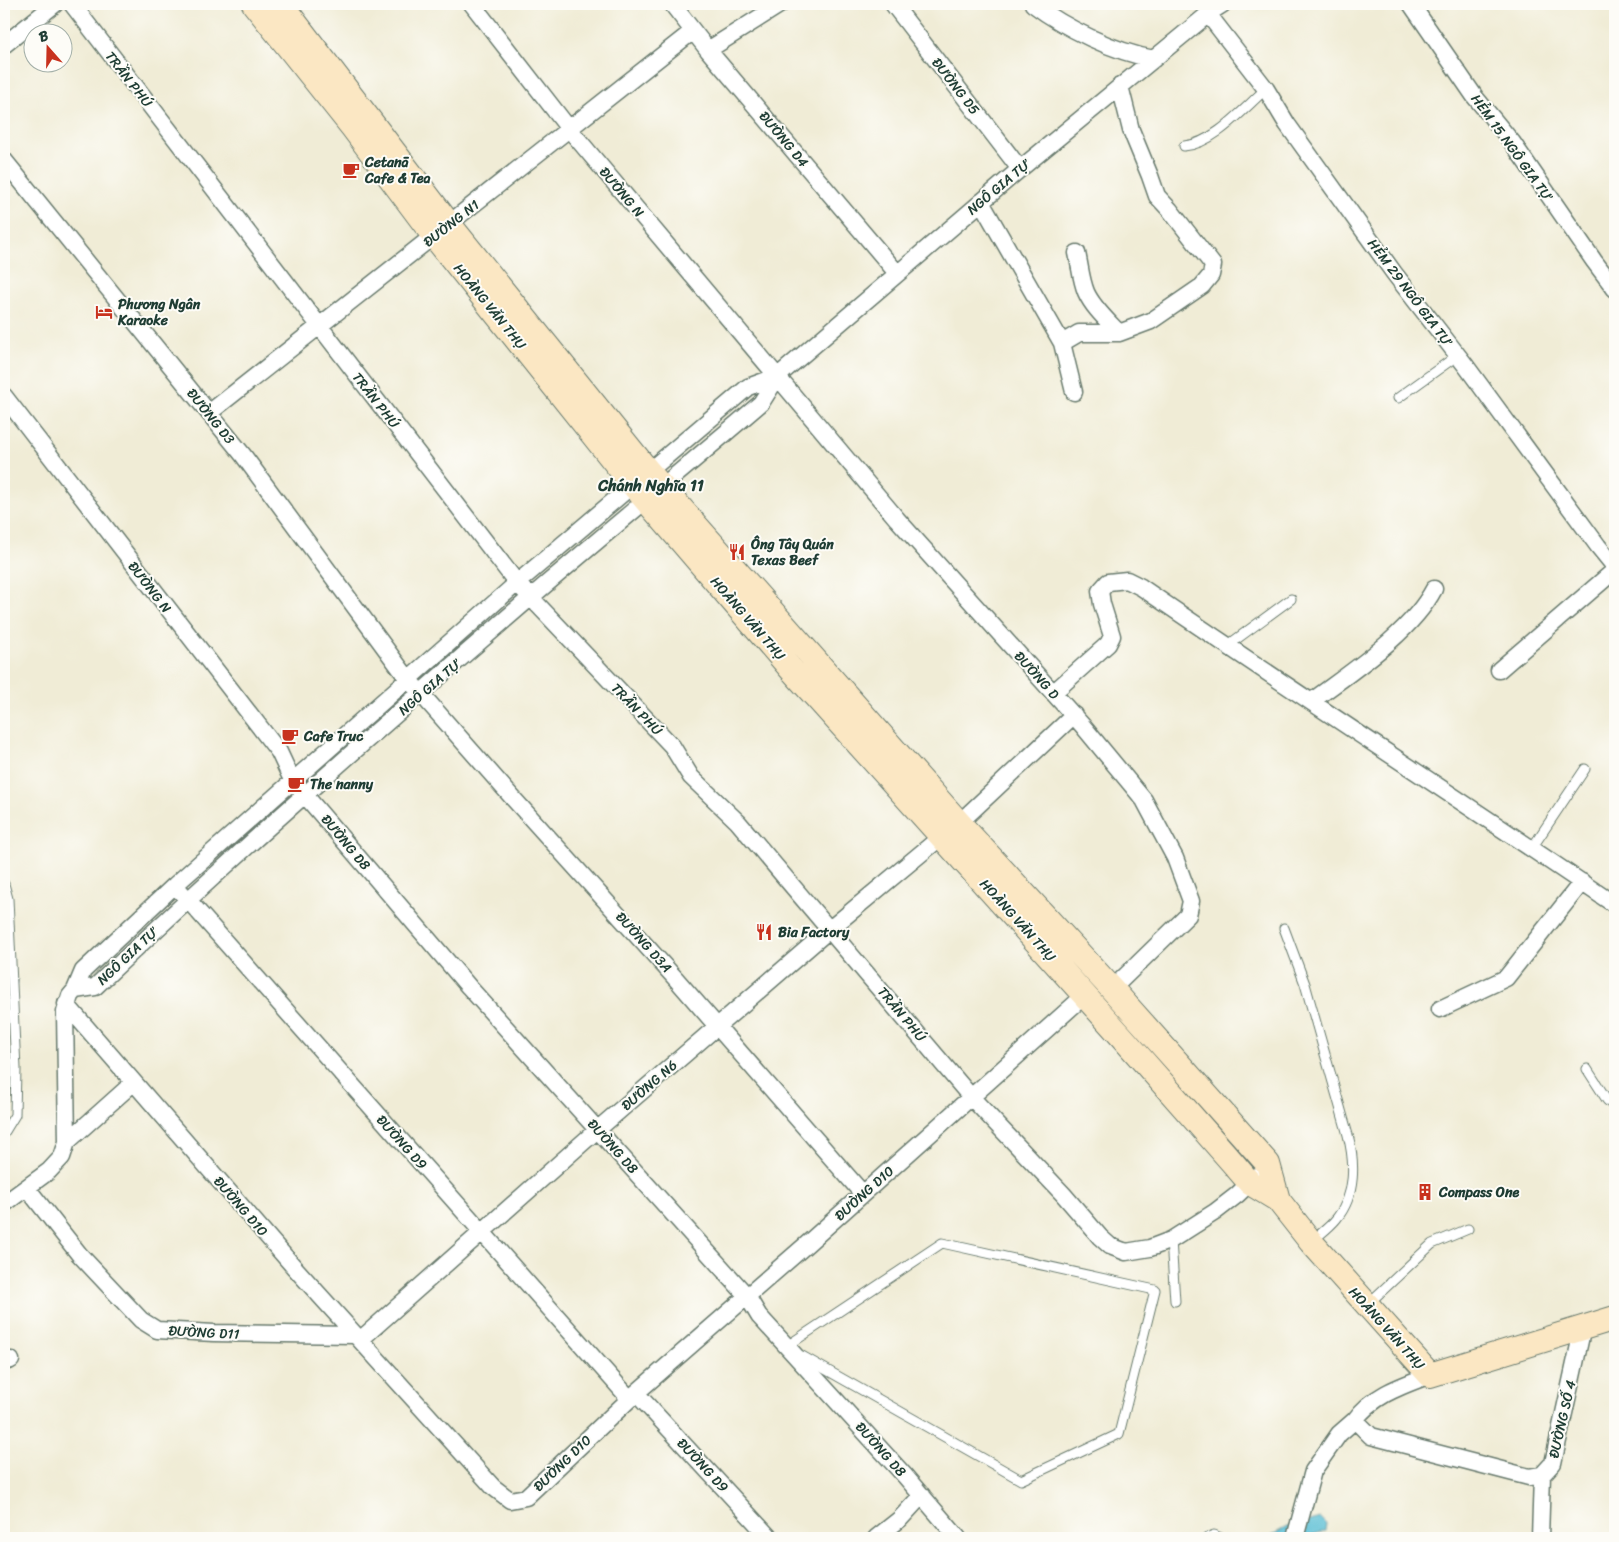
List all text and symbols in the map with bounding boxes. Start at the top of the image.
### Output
north arrow [22,22,72,72]
text: B [35,23,52,50]
street label: TRẦN PHÚ [98,46,159,114]
street label: ĐƯỜNG D5 [925,52,987,121]
street label: HẺM 15 NGÔ GIA TỰ [1464,88,1560,207]
street label: ĐƯỜNG D4 [752,105,815,173]
place label: Cetanā Cafe & Tea [364,150,431,191]
street label: NGÔ GIA TỰ [961,152,1037,222]
cafe icon: Cetanā Cafe & Tea [341,160,361,180]
street label: ĐƯỜNG N [593,161,651,224]
street label: ĐƯỜNG N1 [417,193,485,254]
street label: HẺM 29 NGÔ GIA TỰ [1361,233,1459,353]
street label: HOÀNG VĂN THỤ [447,257,533,356]
place label: Phương Ngân Karaoke [117,292,201,333]
hotel icon: Phương Ngân Karaoke [94,302,114,322]
street label: TRẦN PHÚ [345,367,406,435]
street label: ĐƯỜNG D3 [180,383,242,450]
district label: Chánh Nghĩa 11 [597,471,704,500]
place label: Ông Tây Quán Texas Beef [750,532,834,573]
restaurant icon: Ông Tây Quán Texas Beef [727,542,747,562]
street label: ĐƯỜNG N [121,556,178,619]
street label: HOÀNG VĂN THỤ [704,570,792,667]
street label: ĐƯỜNG D [1008,645,1066,706]
street label: NGÔ GIA TỰ [392,652,467,722]
street label: TRẦN PHÚ [605,677,669,742]
place label: Cafe Truc [303,724,364,749]
cafe icon: Cafe Truc [280,726,300,746]
place label: The nanny [310,772,374,797]
cafe icon: The nanny [286,774,306,794]
street label: ĐƯỜNG D8 [314,808,377,877]
street label: HOÀNG VĂN THỤ [973,873,1063,968]
street label: ĐƯỜNG D3A [609,906,678,979]
street label: NGÔ GIA TỰ [91,920,165,992]
place label: Bia Factory [778,920,850,945]
restaurant icon: Bia Factory [754,922,774,942]
street label: TRẦN PHÚ [871,981,933,1048]
street label: ĐƯỜNG N6 [615,1053,683,1117]
street label: ĐƯỜNG D9 [370,1109,434,1176]
street label: ĐƯỜNG D8 [581,1113,645,1180]
street label: ĐƯỜNG D10 [829,1159,900,1227]
street label: ĐƯỜNG D10 [207,1170,274,1243]
place label: Compass One [1438,1180,1519,1205]
building icon: Compass One [1415,1182,1435,1202]
street label: HOÀNG VĂN THỤ [1342,1281,1432,1376]
street label: ĐƯỜNG D11 [168,1318,240,1347]
street label: ĐƯỜNG SỐ 4 [1541,1377,1584,1461]
street label: ĐƯỜNG D8 [849,1416,913,1483]
street label: ĐƯỜNG D10 [527,1429,598,1498]
street label: ĐƯỜNG D9 [670,1432,735,1499]

